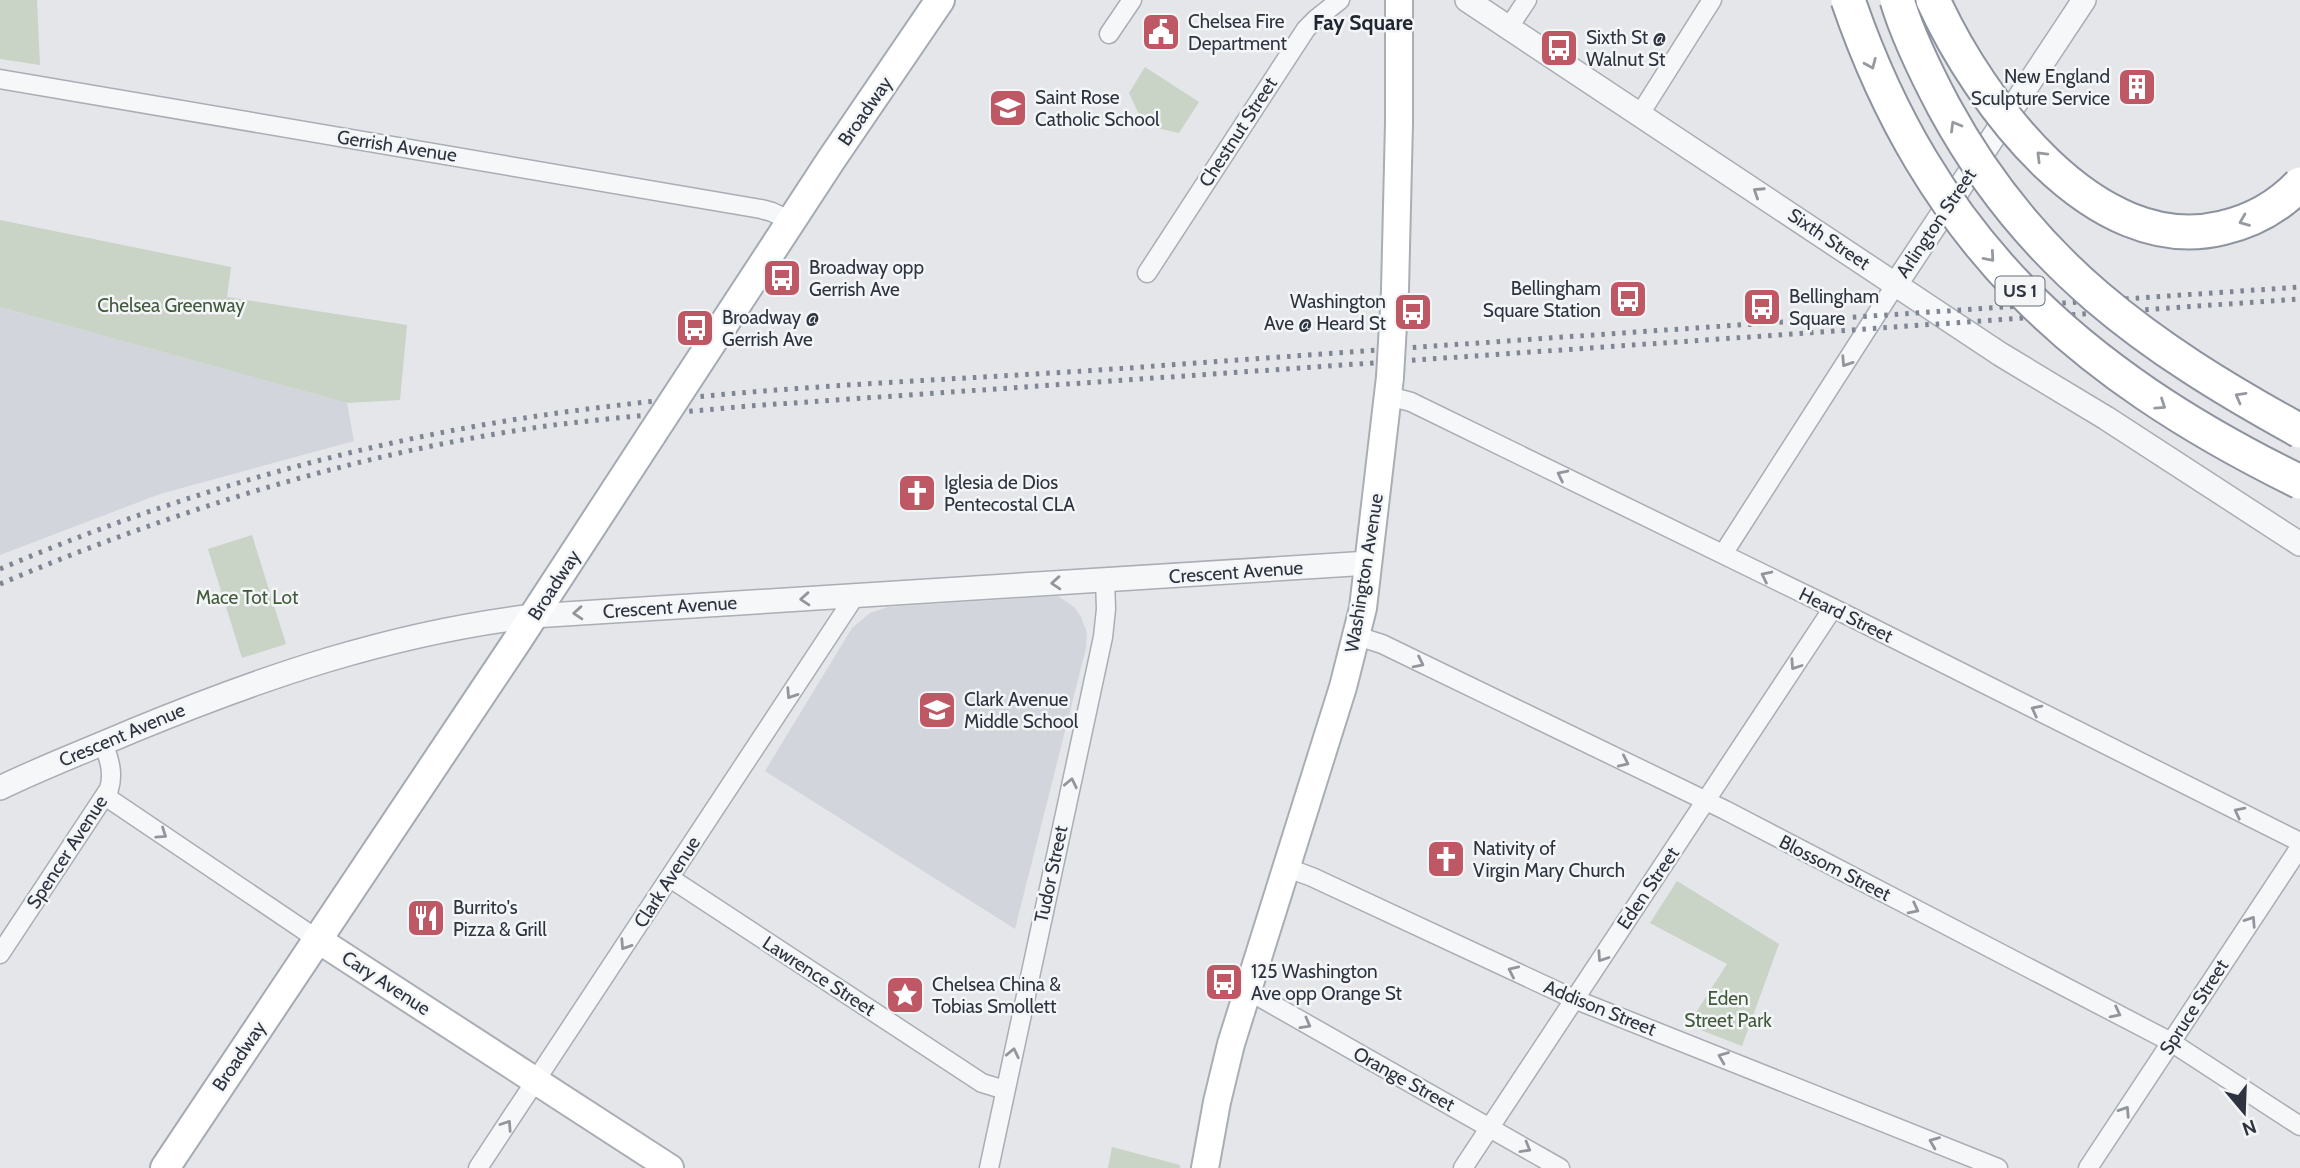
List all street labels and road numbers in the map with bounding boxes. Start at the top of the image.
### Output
street label: Broadway [833,72,897,150]
street label: Chestnut Street [1194,72,1282,191]
street label: Gerrish Avenue [335,125,459,167]
street label: Arlington Street [1891,164,1981,282]
street label: Sixth Street [1784,203,1875,275]
road number: US 1 [1996,276,2044,306]
street label: Washington Avenue [1340,492,1388,654]
street label: Broadway [523,545,585,624]
street label: Crescent Avenue [1168,556,1304,588]
street label: Heard Street [1795,582,1897,648]
street label: Crescent Avenue [602,591,738,623]
street label: Crescent Avenue [56,698,189,772]
street label: Spencer Avenue [22,791,112,913]
street label: Tudor Street [1030,823,1073,925]
street label: Blossom Street [1775,830,1895,906]
street label: Clark Avenue [629,832,705,932]
street label: Eden Street [1612,842,1684,933]
street label: Lawrence Street [758,931,880,1021]
street label: Cary Avenue [337,946,435,1020]
street label: Spruce Street [2155,955,2234,1059]
street label: Addison Street [1541,975,1660,1041]
street label: Broadway [207,1016,271,1095]
street label: Orange Street [1349,1042,1459,1117]

